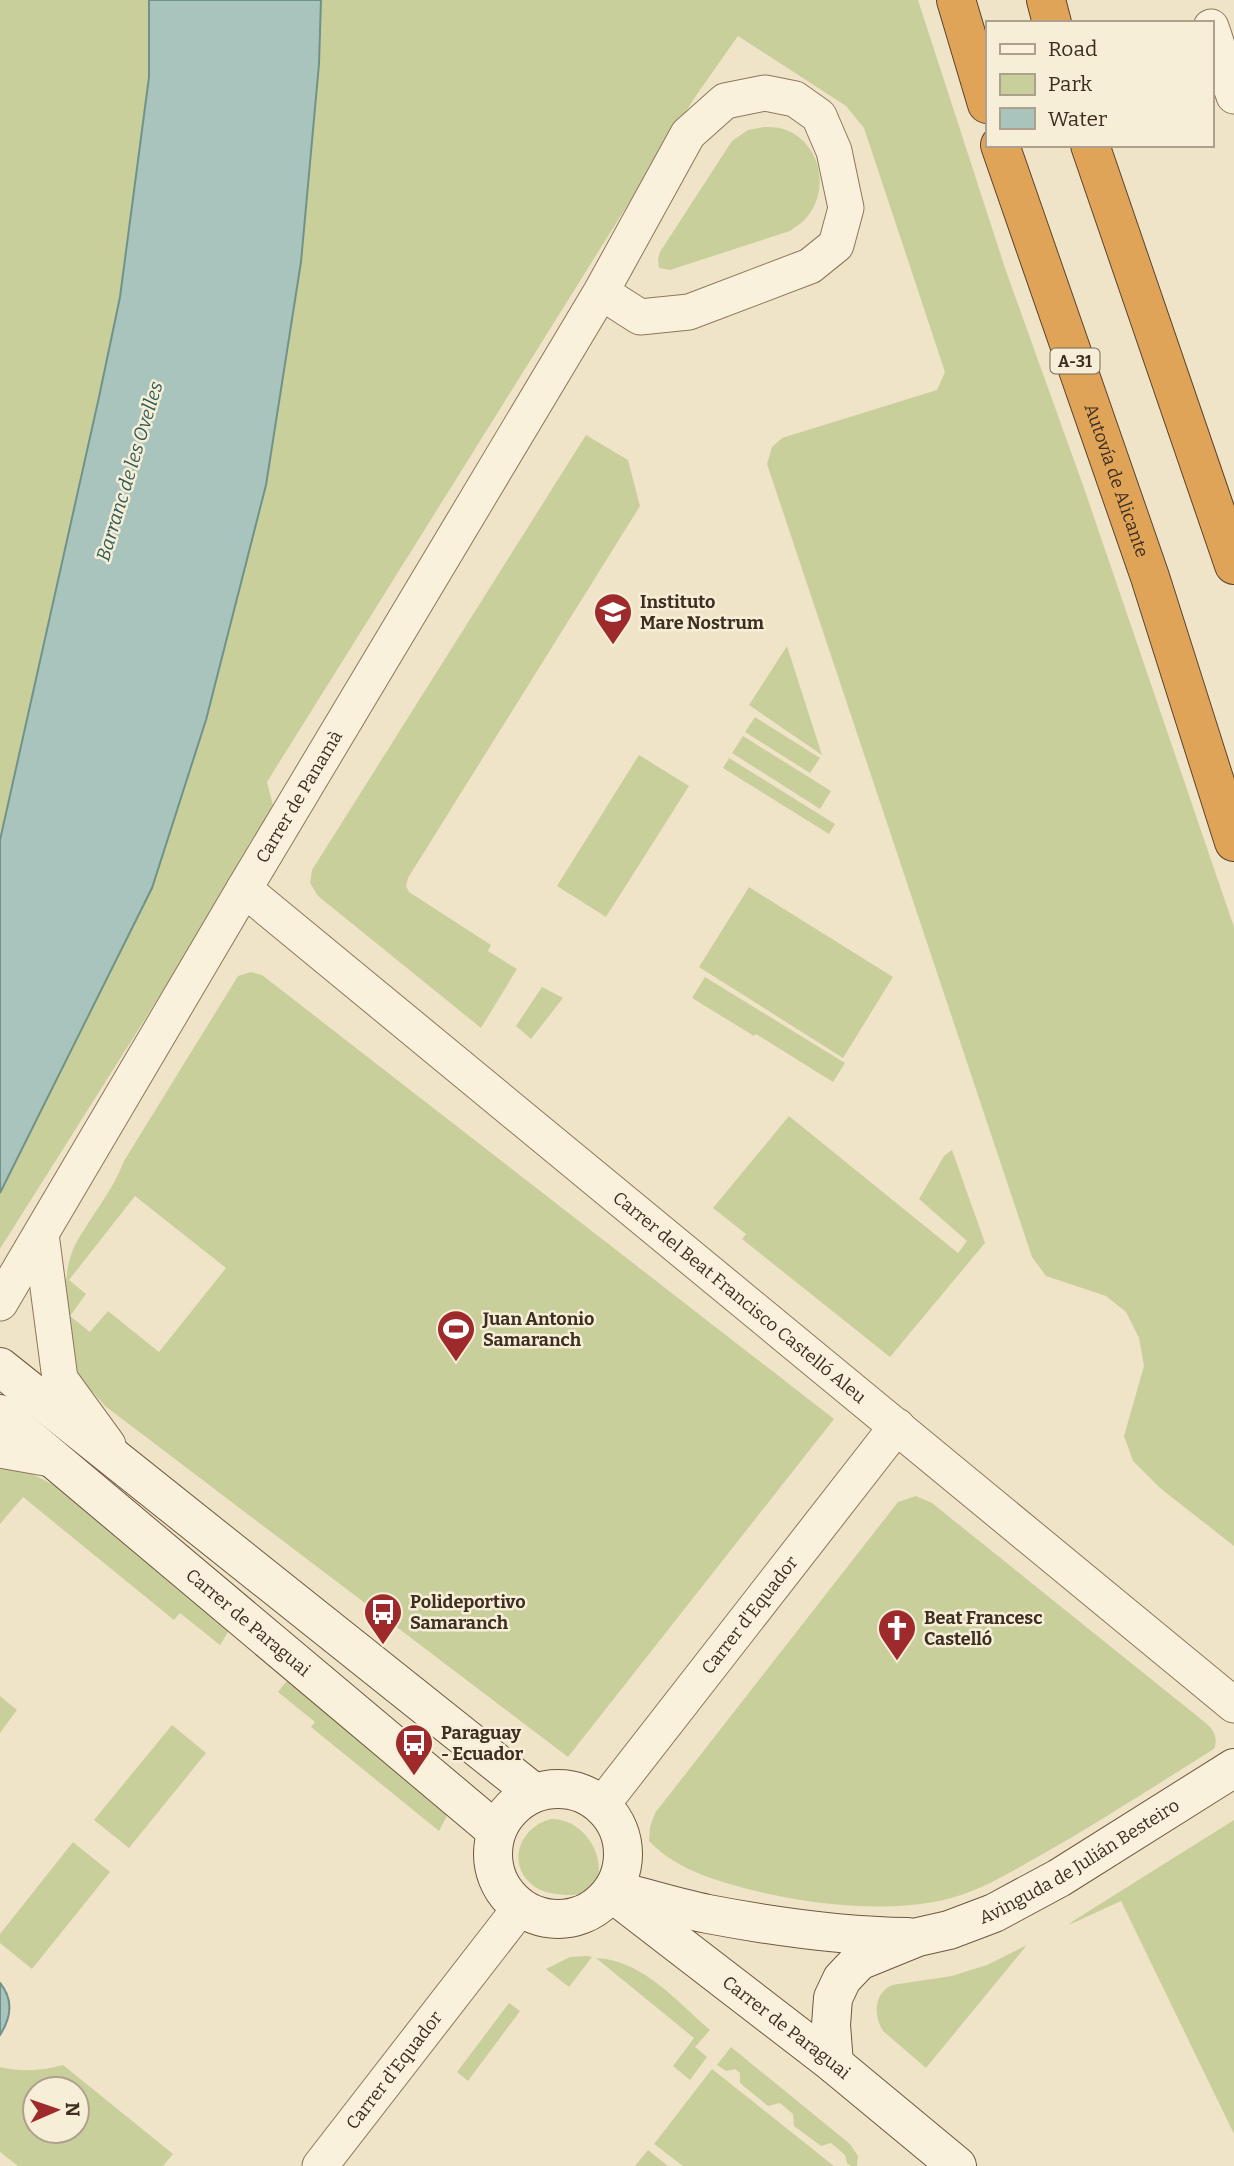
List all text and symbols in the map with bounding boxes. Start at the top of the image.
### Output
legend [986,21,1213,147]
text: Road [1048,36,1097,62]
text: Park [1048,71,1092,97]
text: Water [1048,106,1107,132]
road number: A-31 [1050,348,1100,374]
water label: Barranc de les Ovelles [91,379,168,564]
street label: Autovía de Alicante [1080,401,1153,560]
school or university icon: Instituto Mare Nostrum [592,591,634,646]
place label: Instituto Mare Nostrum [640,591,764,634]
street label: Carrer de Panamà [251,726,347,867]
street label: Carrer del Beat Francisco Castelló Aleu [608,1187,871,1408]
sports icon: Juan Antonio Samaranch [435,1308,477,1363]
place label: Juan Antonio Samaranch [482,1308,594,1351]
street label: Carrer d'Equador [697,1552,803,1679]
street label: Carrer de Paraguai [181,1564,315,1681]
bus stop icon: Polideportivo Samaranch [362,1591,404,1646]
place label: Polideportivo Samaranch [410,1591,526,1634]
church icon: Beat Francesc Castelló [876,1607,918,1662]
place label: Beat Francesc Castelló [924,1607,1042,1650]
bus stop icon: Paraguay - Ecuador [393,1722,435,1777]
place label: Paraguay - Ecuador [441,1722,524,1765]
street label: Avinguda de Julián Besteiro [976,1794,1183,1929]
street label: Carrer de Paraguai [718,1971,855,2084]
street label: Carrer d'Equador [341,2007,447,2134]
north arrow [21,2075,91,2145]
text: N [61,2102,84,2117]

